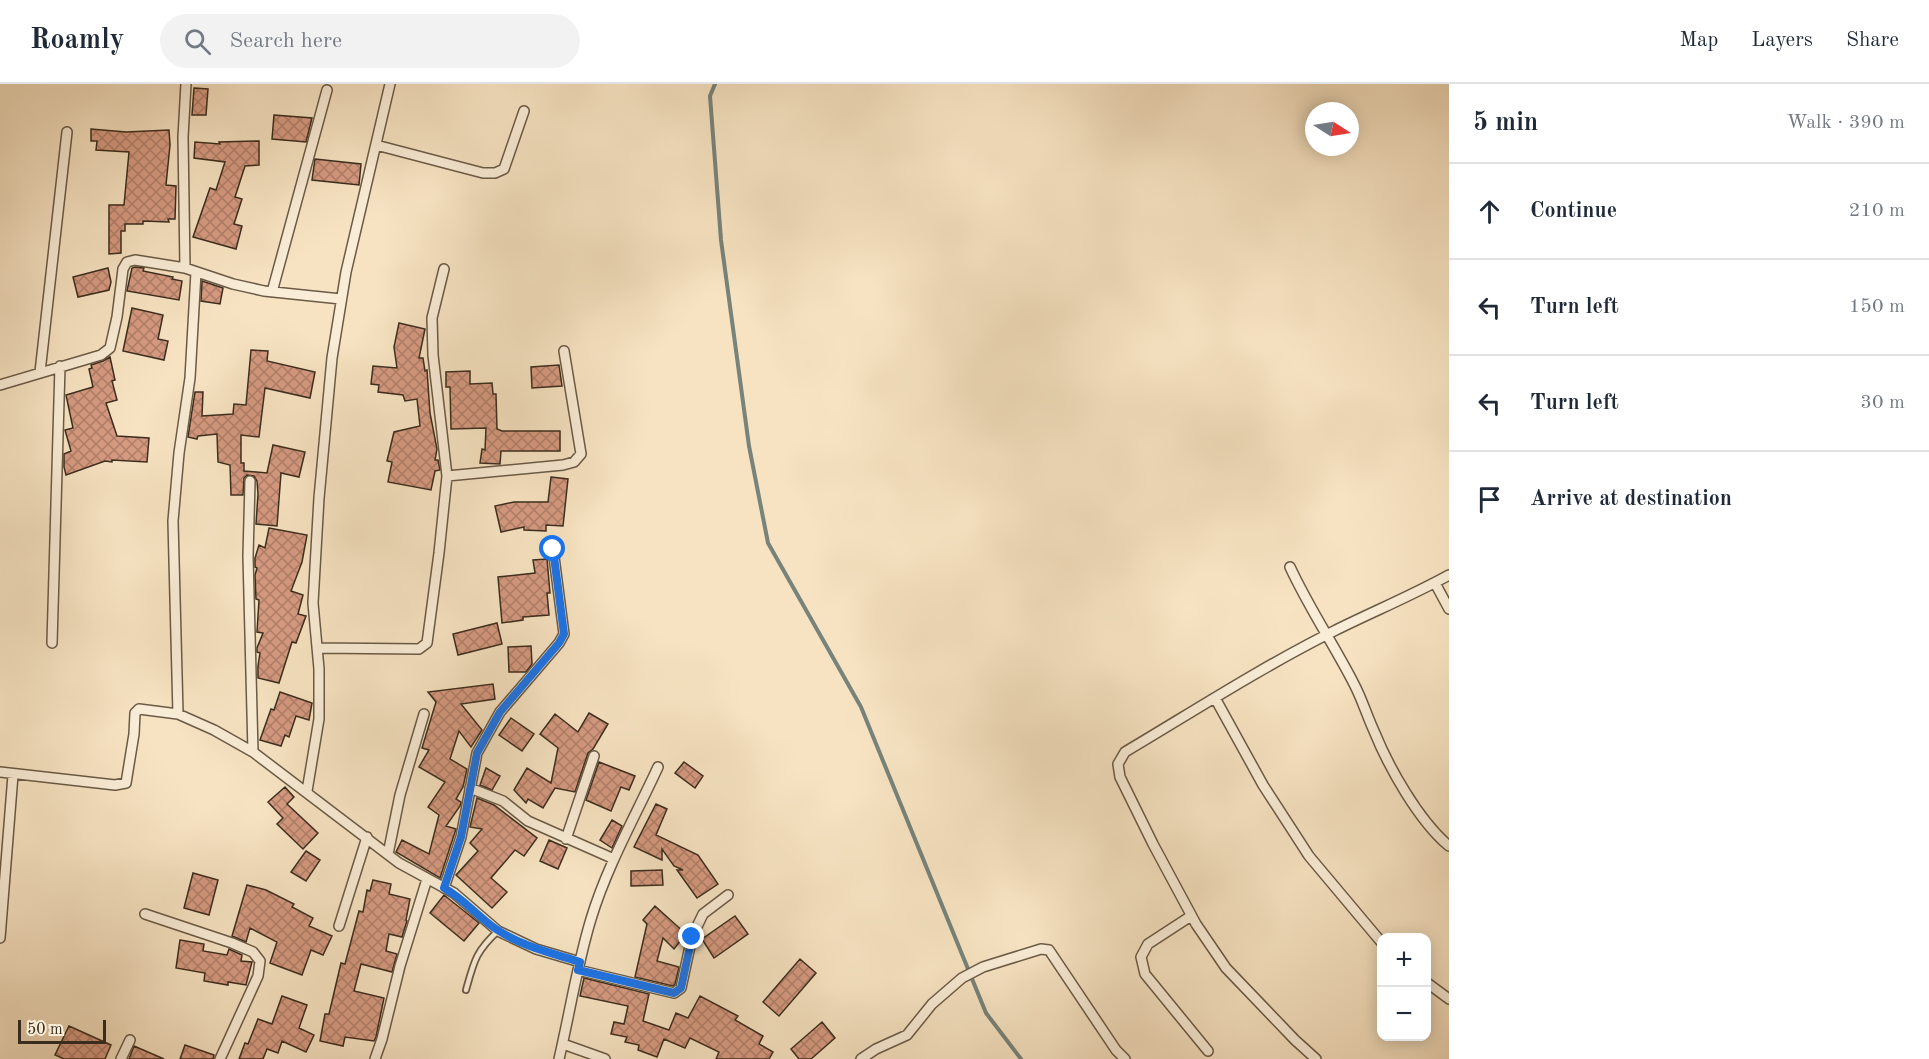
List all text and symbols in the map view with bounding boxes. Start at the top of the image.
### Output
search box [160,14,580,68]
icon: search [181,25,214,58]
text: Roamly [30,27,124,55]
text: Search here [229,30,342,52]
text: Map [1679,30,1718,51]
text: Layers [1751,30,1813,51]
text: Share [1846,30,1899,51]
north arrow [1305,102,1359,156]
text: 5 min [1473,110,1538,136]
text: Walk · 390 m [1786,113,1905,133]
icon: ahead [1473,195,1506,228]
text: Continue [1530,200,1617,222]
text: 210 m [1849,201,1905,221]
icon: left [1473,291,1506,324]
text: Turn left [1530,296,1619,318]
text: 150 m [1849,297,1905,317]
icon: left [1473,387,1506,420]
text: Turn left [1530,392,1619,414]
text: 30 m [1860,393,1905,413]
icon: arrive [1473,483,1506,516]
text: Arrive at destination [1530,488,1732,510]
route start [539,535,565,561]
route end [678,923,704,949]
map controls [1377,933,1431,1041]
button: + [1377,933,1431,987]
button: − [1377,987,1431,1041]
scale bar [18,1017,106,1044]
text: 50 m [27,1022,63,1038]

